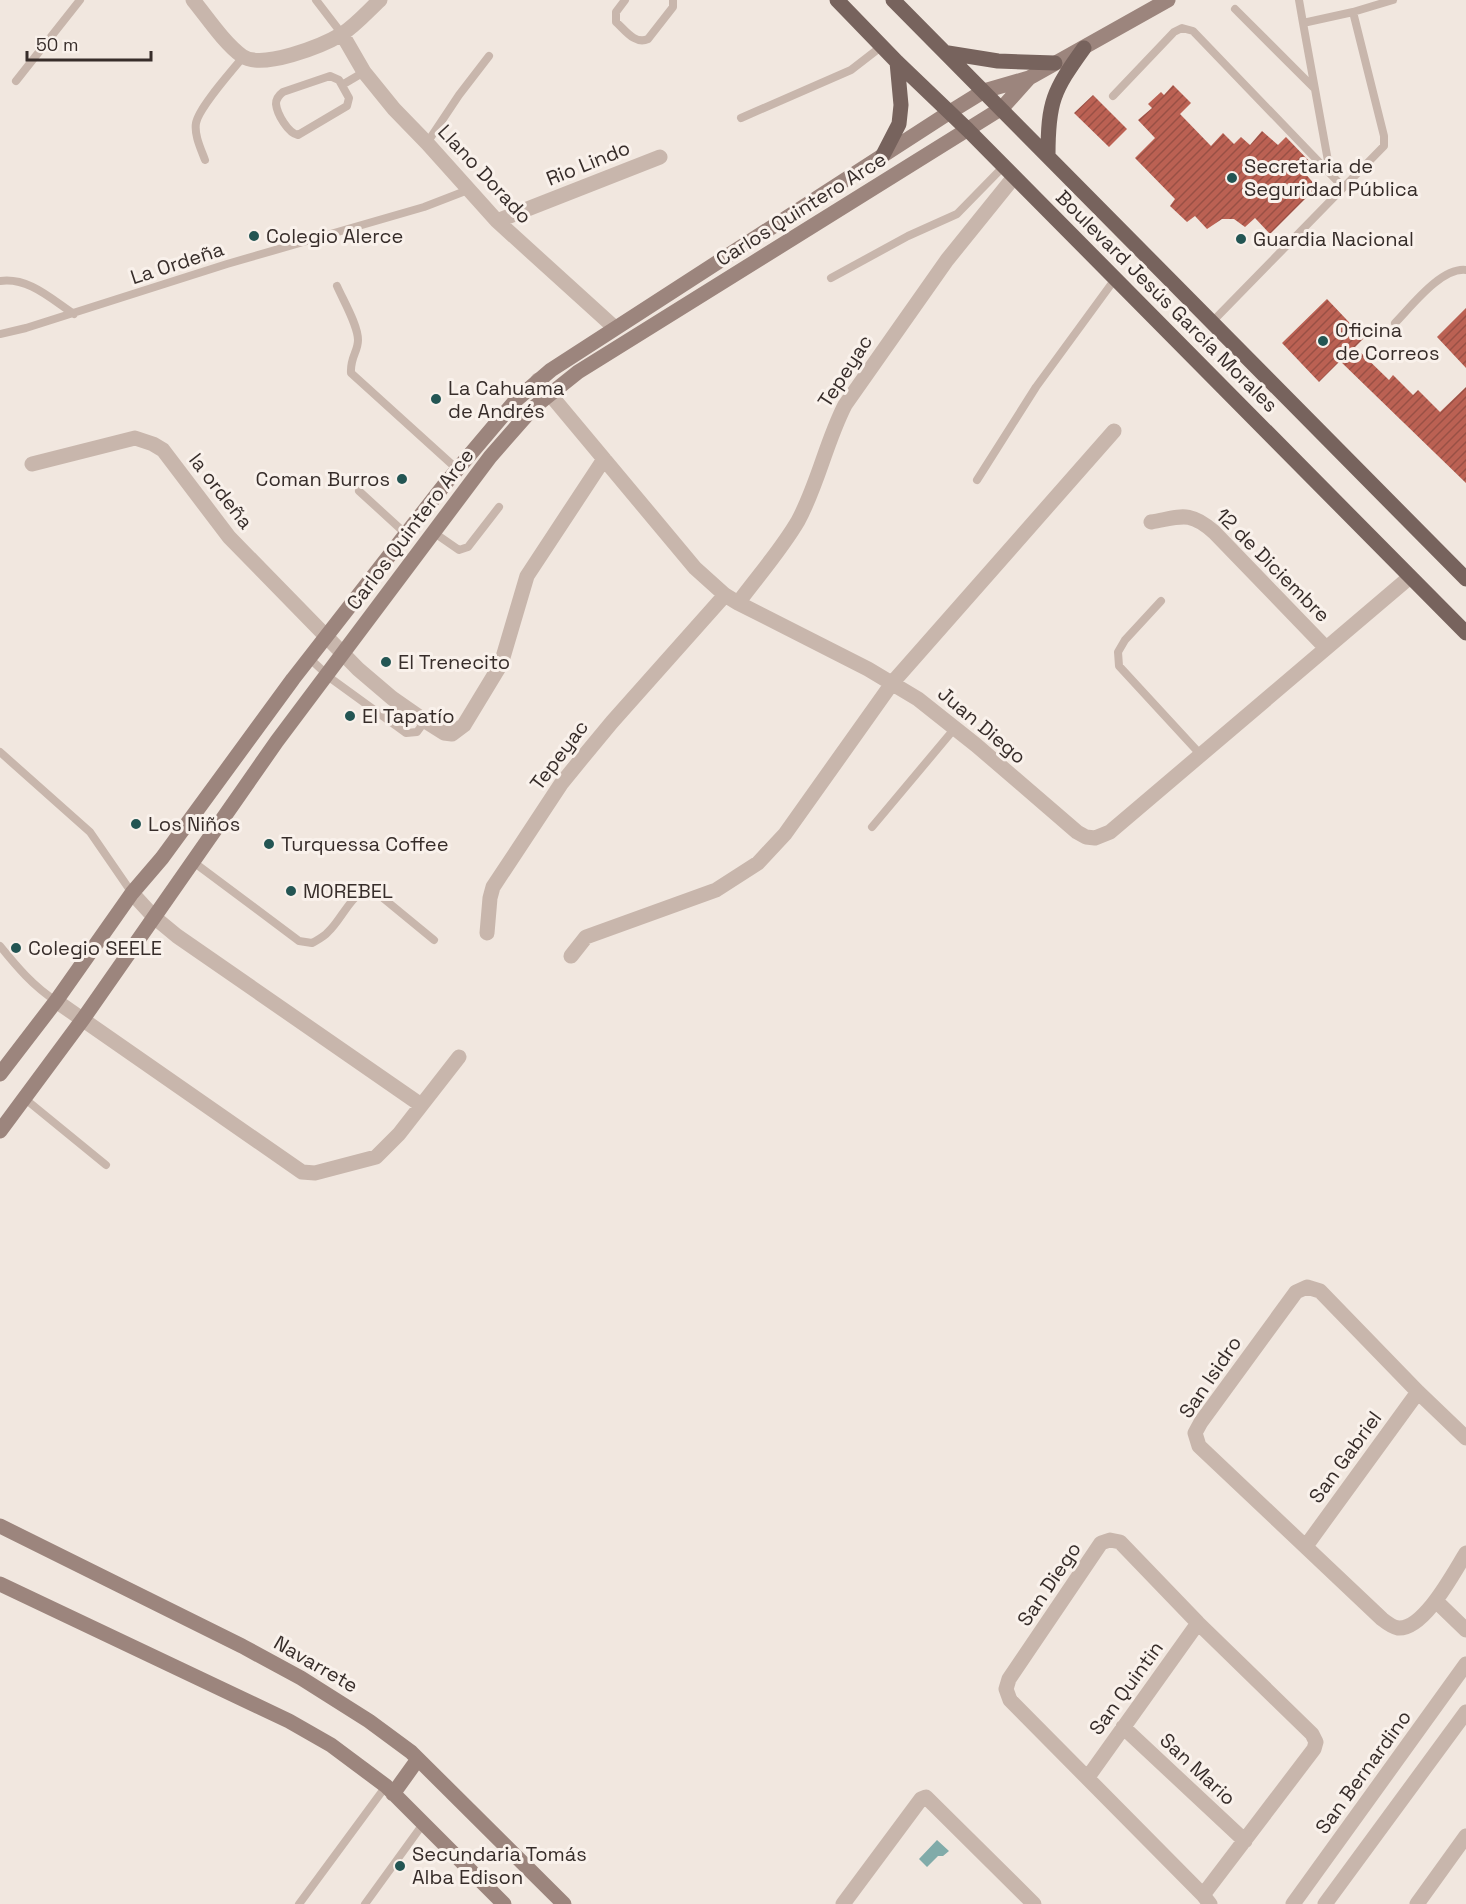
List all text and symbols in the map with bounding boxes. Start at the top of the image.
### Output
scale bar [27,24,152,62]
text: 50 m [36,33,78,56]
street label: Llano Dorado [432,119,538,229]
street label: Rio Lindo [542,134,634,192]
street label: Carlos Quintero Arce [711,146,891,272]
place label: Secretaria de Seguridad Pública [1244,153,1418,202]
marker: Secretaria de Seguridad Pública [1225,171,1239,185]
street label: Boulevard Jesús García Morales [1050,184,1284,418]
place label: Colegio Alerce [266,223,403,249]
place label: Guardia Nacional [1253,226,1414,252]
marker: Colegio Alerce [247,229,261,243]
marker: Guardia Nacional [1234,232,1248,246]
street label: La Ordeña [127,236,227,290]
place label: Oficina de Correos [1335,317,1440,366]
street label: Tepeyac [812,330,878,412]
marker: Oficina de Correos [1316,334,1330,348]
place label: La Cahuama de Andrés [448,375,564,424]
marker: La Cahuama de Andrés [429,392,443,406]
street label: Carlos Quintero Arce [341,443,479,615]
street label: la ordeña [183,448,259,534]
place label: Coman Burros [256,466,390,492]
marker: Coman Burros [395,472,409,486]
street label: 12 de Diciembre [1210,502,1336,628]
place label: El Trenecito [398,649,510,675]
marker: El Trenecito [379,655,393,669]
street label: Juan Diego [932,680,1032,770]
place label: El Tapatío [362,703,455,729]
marker: El Tapatío [343,709,357,723]
street label: Tepeyac [524,715,594,795]
place label: Los Niños [148,811,240,837]
marker: Los Niños [129,817,143,831]
place label: Turquessa Coffee [281,831,449,857]
marker: Turquessa Coffee [262,837,276,851]
place label: MOREBEL [303,878,393,904]
marker: MOREBEL [284,884,298,898]
place label: Colegio SEELE [28,935,162,961]
marker: Colegio SEELE [9,941,23,955]
street label: San Isidro [1173,1331,1247,1423]
street label: San Gabriel [1303,1406,1387,1508]
street label: San Diego [1011,1537,1087,1631]
street label: Navarrete [269,1629,363,1699]
street label: San Quintin [1083,1636,1169,1740]
street label: San Bernardino [1309,1705,1417,1839]
street label: San Mario [1154,1727,1242,1811]
place label: Secundaria Tomás Alba Edison [412,1841,587,1890]
marker: Secundaria Tomás Alba Edison [393,1859,407,1873]

